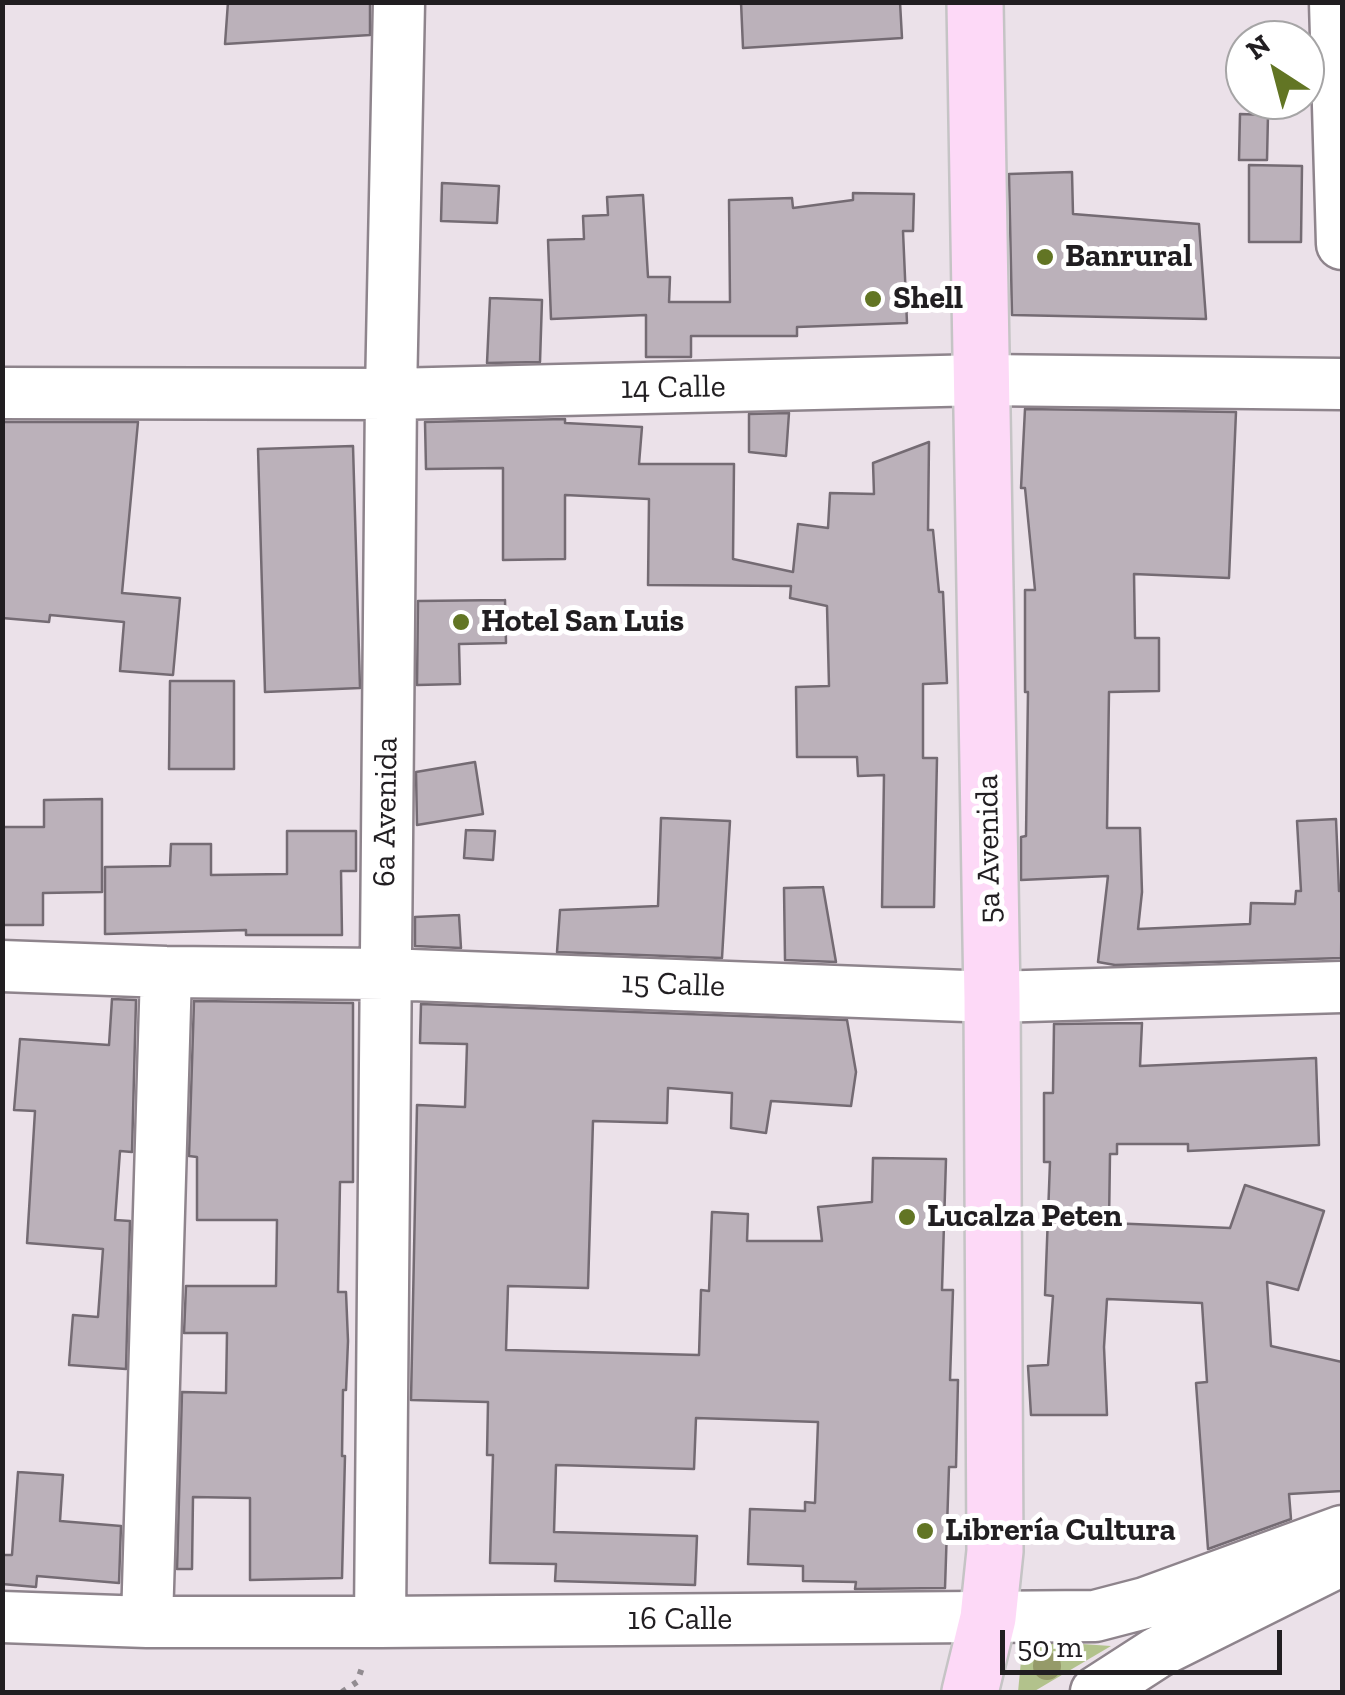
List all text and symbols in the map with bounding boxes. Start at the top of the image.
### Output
north arrow [1225,20,1325,120]
text: N [1240,27,1277,67]
place label: Banrural [1065,238,1192,276]
marker: Banrural [1034,246,1056,268]
place label: Shell [893,280,963,318]
marker: Shell [862,288,884,310]
street label: 14 Calle [620,368,726,408]
place label: Hotel San Luis [481,603,684,641]
marker: Hotel San Luis [450,611,472,633]
street label: 6a Avenida [365,737,407,887]
street label: 5a Avenida [968,774,1010,924]
street label: 15 Calle [620,964,726,1006]
place label: Lucalza Peten [927,1198,1122,1236]
marker: Lucalza Peten [896,1206,918,1228]
place label: Librería Cultura [945,1512,1176,1550]
marker: Librería Cultura [914,1520,936,1542]
street label: 16 Calle [628,1601,732,1639]
scale bar [1005,1610,1288,1672]
text: 50 m [1017,1629,1082,1665]

